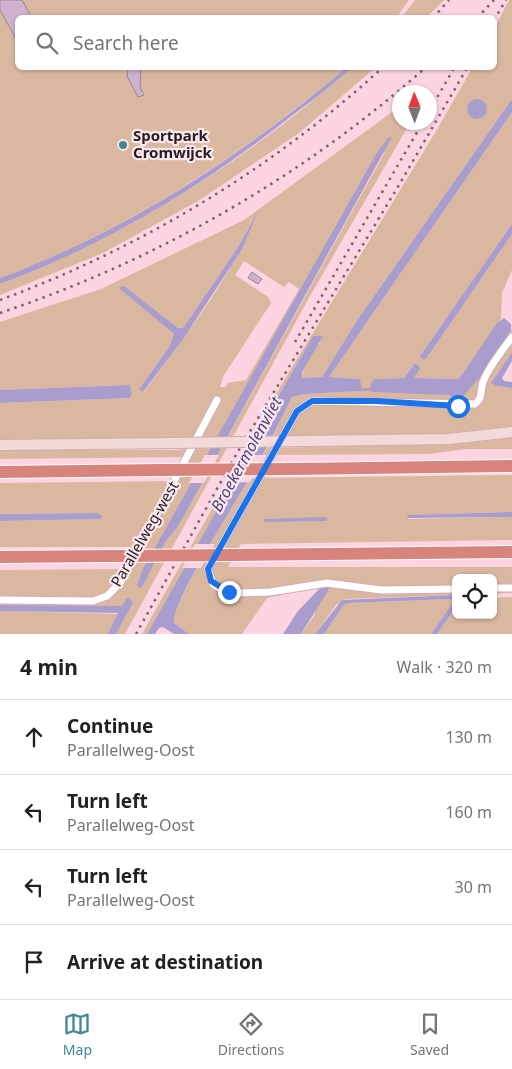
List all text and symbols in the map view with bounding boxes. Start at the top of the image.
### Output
search box [15,15,497,70]
icon: search [33,29,61,57]
text: Search here [73,30,179,56]
north arrow [392,85,437,130]
place label: Sportpark Cromwijck [133,125,213,162]
marker: Sportpark Cromwijck [117,139,129,151]
water label: Broekermolenvliet [205,392,287,515]
route start [447,395,470,418]
street label: Parallelweg-west [106,476,183,590]
map controls [452,574,497,619]
button: locate [452,574,497,619]
route end [218,581,241,604]
text: 4 min [20,653,78,681]
text: Walk · 320 m [397,656,492,678]
text: Continue [67,713,153,739]
icon: ahead [20,723,48,751]
text: 130 m [445,726,492,748]
text: Parallelweg-Oost [67,739,195,761]
text: Turn left [67,788,148,814]
icon: left [20,798,48,826]
text: 160 m [445,801,492,823]
text: Parallelweg-Oost [67,814,195,836]
text: Turn left [67,863,148,889]
icon: left [20,873,48,901]
text: 30 m [455,876,492,898]
text: Parallelweg-Oost [67,889,195,911]
icon: arrive [20,948,48,976]
text: Arrive at destination [67,949,263,975]
tab: Map [63,1010,92,1059]
tab: Directions [218,1010,284,1059]
tab: Saved [410,1010,449,1059]

